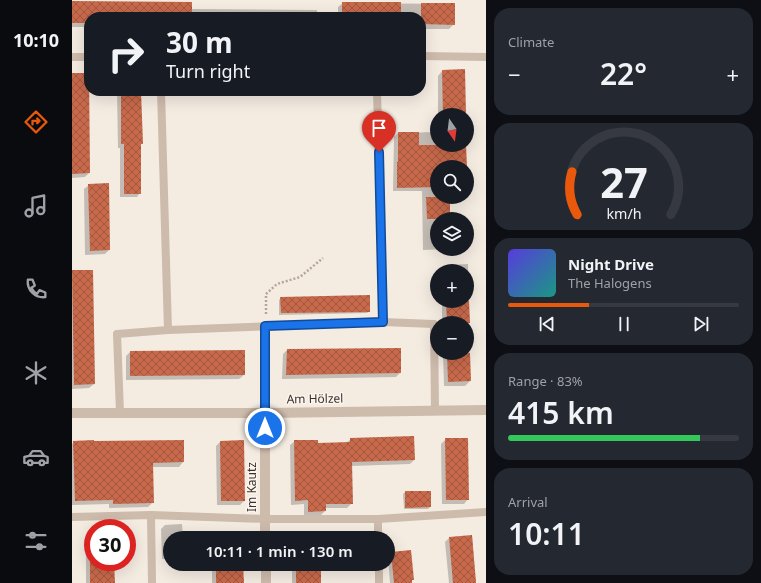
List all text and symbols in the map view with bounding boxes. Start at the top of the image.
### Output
text: 30 m [166,23,233,61]
text: 10:10 [13,28,59,52]
icon: right [100,28,152,80]
text: Climate [508,33,554,51]
text: 22° [600,53,647,94]
text: Turn right [166,59,250,83]
text: − [508,59,521,89]
text: + [726,59,739,89]
icon: directions [22,108,50,136]
north arrow [430,108,474,152]
map controls [430,108,474,360]
pin [362,111,396,152]
icon: arrive [368,117,390,139]
text: 27 [600,153,647,209]
button: search [430,160,474,204]
icon: music [22,192,50,220]
text: km/h [606,203,641,222]
button: layers [430,212,474,256]
text: Night Drive [568,254,654,274]
button: + [430,264,474,308]
text: The Halogens [568,274,652,292]
icon: phone [22,275,50,303]
icon: previous [536,313,558,335]
icon: pause [613,313,635,335]
icon: next [690,313,712,335]
button: − [430,316,474,360]
icon: climate [22,359,50,387]
text: Range · 83% [508,372,583,390]
street label: Am Hölzel [286,390,344,407]
text: 415 km [508,392,614,433]
position arrow [244,407,286,449]
icon: car [22,443,50,471]
street label: Im Kautz [243,462,260,512]
text: Arrival [508,493,548,511]
text: 10:11 [508,513,585,554]
speed limit sign: 30 [84,519,136,571]
icon: filters [22,527,50,555]
text: 10:11 · 1 min · 130 m [205,541,353,561]

